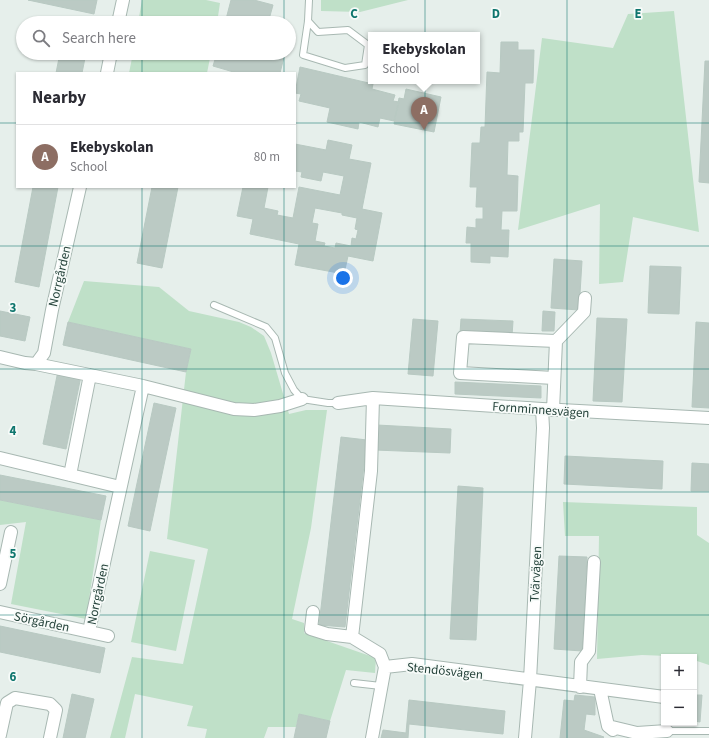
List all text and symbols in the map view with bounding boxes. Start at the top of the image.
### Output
text: C [350,5,358,23]
text: D [492,5,500,23]
text: E [634,5,642,23]
search box [16,16,296,60]
icon: search [30,27,52,49]
text: Search here [62,28,136,49]
popup [368,32,480,84]
text: Ekebyskolan [382,39,466,60]
text: School [382,60,420,78]
text: Nearby [32,86,86,110]
pin: A [411,97,437,130]
text: Ekebyskolan [70,137,154,158]
text: A [41,148,49,166]
text: 80 m [254,148,280,166]
text: School [70,158,107,176]
street label: Norrgården [44,244,76,309]
your location [333,268,353,288]
text: 3 [10,299,17,317]
street label: Fornminnesvägen [492,398,590,422]
text: 4 [10,422,17,440]
text: 5 [10,545,17,563]
street label: Tvärvägen [526,546,546,603]
street label: Norrgården [83,562,113,627]
street label: Sörgården [12,607,71,637]
map controls [661,654,697,726]
button: + [661,654,697,690]
street label: Stendösvägen [406,658,484,684]
text: 6 [10,668,17,686]
button: − [661,690,697,726]

